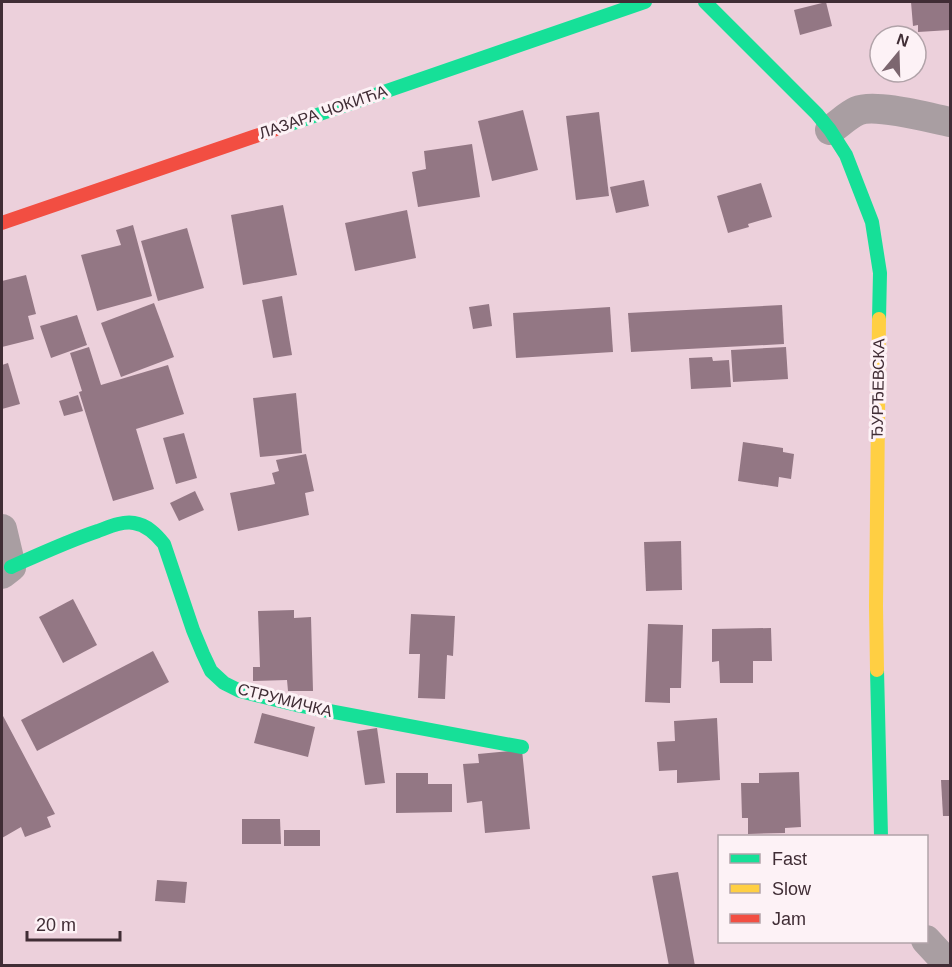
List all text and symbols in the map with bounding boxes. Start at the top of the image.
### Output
north arrow [868,24,928,84]
text: N [894,30,911,50]
street label: ЛАЗАРА ЧОКИЋА [257,82,390,142]
street label: ЂУРЂЕВСКА [869,338,887,440]
street label: СТРУМИЧКА [236,680,334,720]
legend [718,835,928,943]
text: Fast [772,849,807,869]
text: Slow [772,879,812,899]
scale bar [27,904,120,942]
text: Jam [772,909,806,929]
text: 20 m [36,915,76,935]

